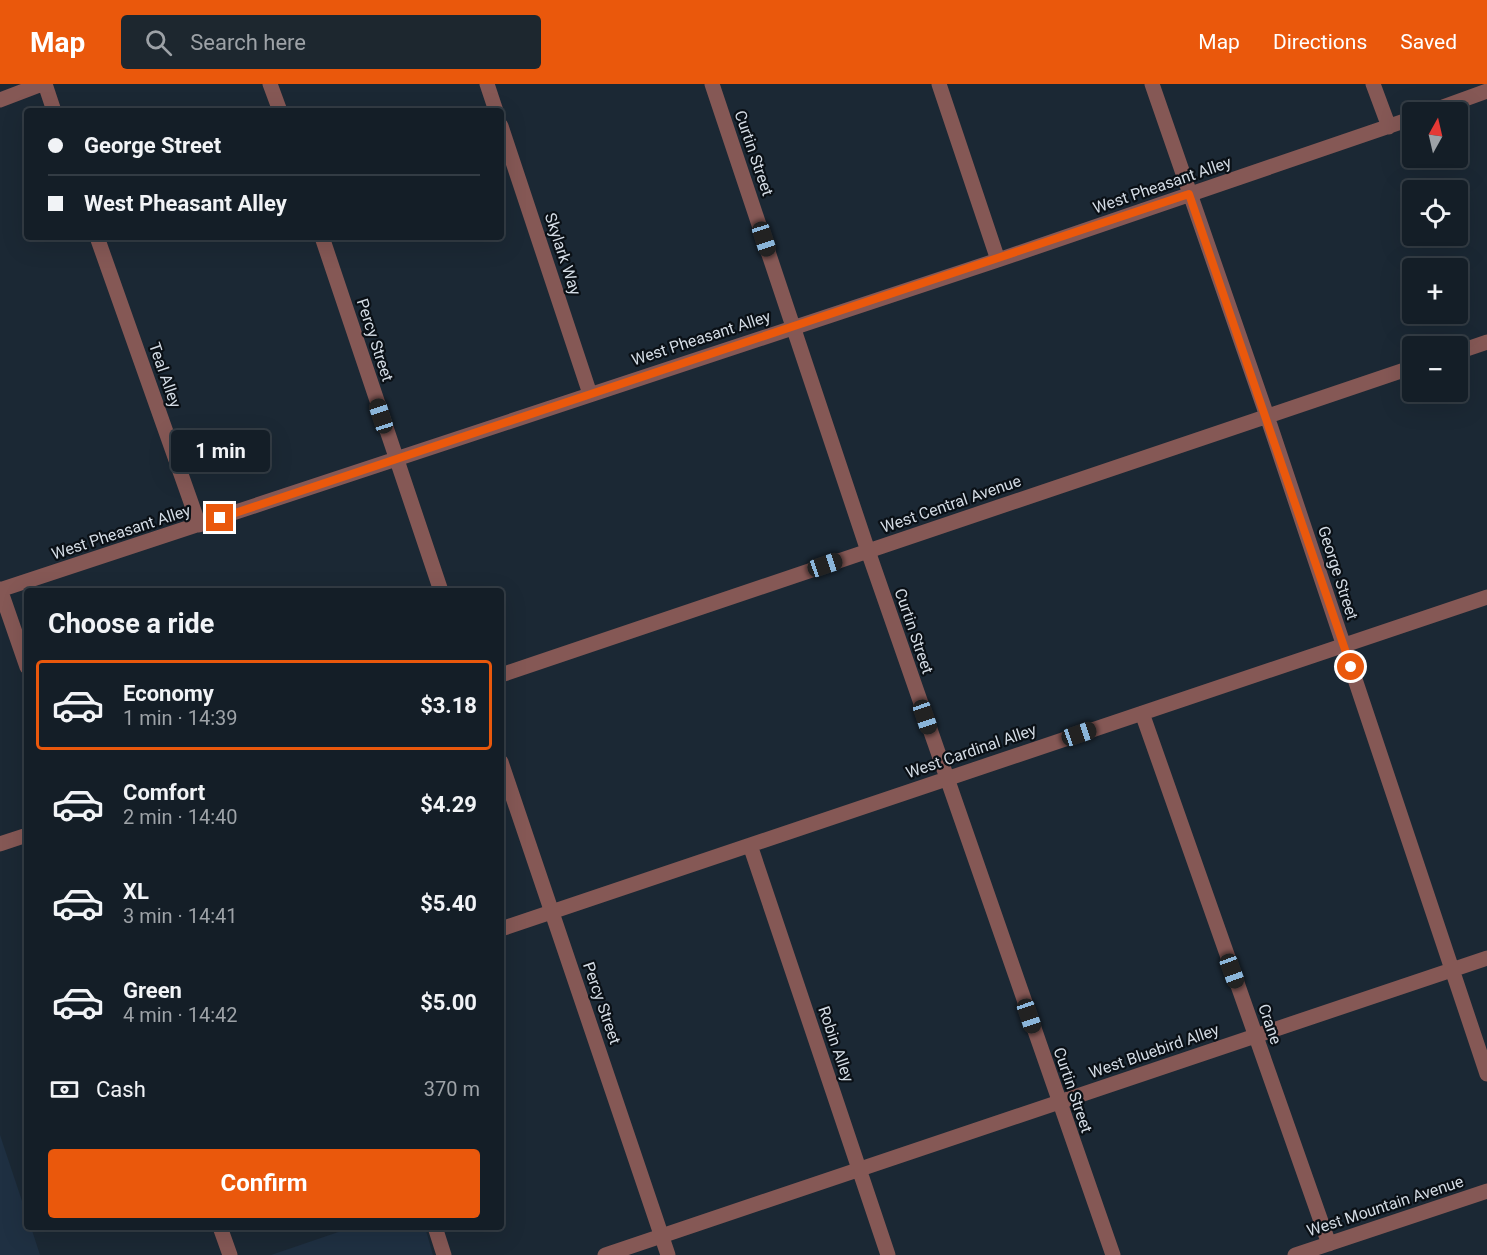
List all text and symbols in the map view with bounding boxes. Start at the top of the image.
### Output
search box [121,15,541,69]
text: Map [30,26,85,59]
icon: search [142,26,175,59]
text: Search here [190,30,306,55]
text: Map [1198,30,1240,54]
text: Directions [1273,30,1367,54]
text: Saved [1400,30,1457,54]
north arrow [1402,102,1468,168]
map controls [1402,102,1468,402]
street label: Curtin Street [730,108,778,198]
text: George Street [84,133,221,158]
street label: West Pheasant Alley [1090,152,1234,218]
button: locate [1402,180,1468,246]
text: West Pheasant Alley [84,191,287,216]
street label: Skylark Way [541,210,585,298]
car [750,219,778,259]
button: + [1402,258,1468,324]
street label: Percy Street [353,296,397,384]
street label: West Pheasant Alley [629,306,773,369]
button: − [1402,336,1468,402]
street label: Teal Alley [145,340,185,411]
car [367,396,395,436]
callout: 1 min [170,431,270,473]
text: 1 min [195,439,246,463]
street label: West Central Avenue [878,471,1024,537]
street label: West Pheasant Alley [49,500,193,563]
route end [206,504,233,531]
street label: George Street [1314,524,1362,622]
car [805,551,845,579]
street label: Curtin Street [890,586,938,676]
text: Choose a ride [48,608,214,640]
route start [1337,653,1364,680]
icon: car [51,678,105,732]
text: Economy [123,681,214,706]
text: $3.18 [420,693,477,718]
car [911,697,939,737]
text: 1 min · 14:39 [123,706,238,730]
street label: West Cardinal Alley [903,720,1039,782]
car [1059,720,1099,748]
icon: car [51,777,105,831]
text: Comfort [123,780,205,805]
text: $4.29 [420,792,477,817]
text: 2 min · 14:40 [123,805,238,829]
icon: car [51,876,105,930]
text: XL [123,879,149,904]
text: $5.40 [420,891,477,916]
text: 3 min · 14:41 [123,904,238,928]
car [1217,951,1247,991]
street label: Percy Street [579,959,625,1047]
icon: car [51,975,105,1029]
text: Green [123,978,182,1003]
text: $5.00 [420,990,477,1015]
car [1015,996,1043,1036]
street label: Crane [1254,1001,1286,1047]
text: 4 min · 14:42 [123,1003,238,1027]
street label: Robin Alley [814,1004,858,1085]
street label: West Bluebird Alley [1086,1020,1222,1082]
street label: Curtin Street [1049,1045,1097,1135]
icon: cash [48,1073,81,1106]
text: Cash [96,1077,146,1102]
text: 370 m [424,1077,480,1101]
button: Confirm [48,1149,480,1218]
street label: West Mountain Avenue [1304,1172,1466,1240]

